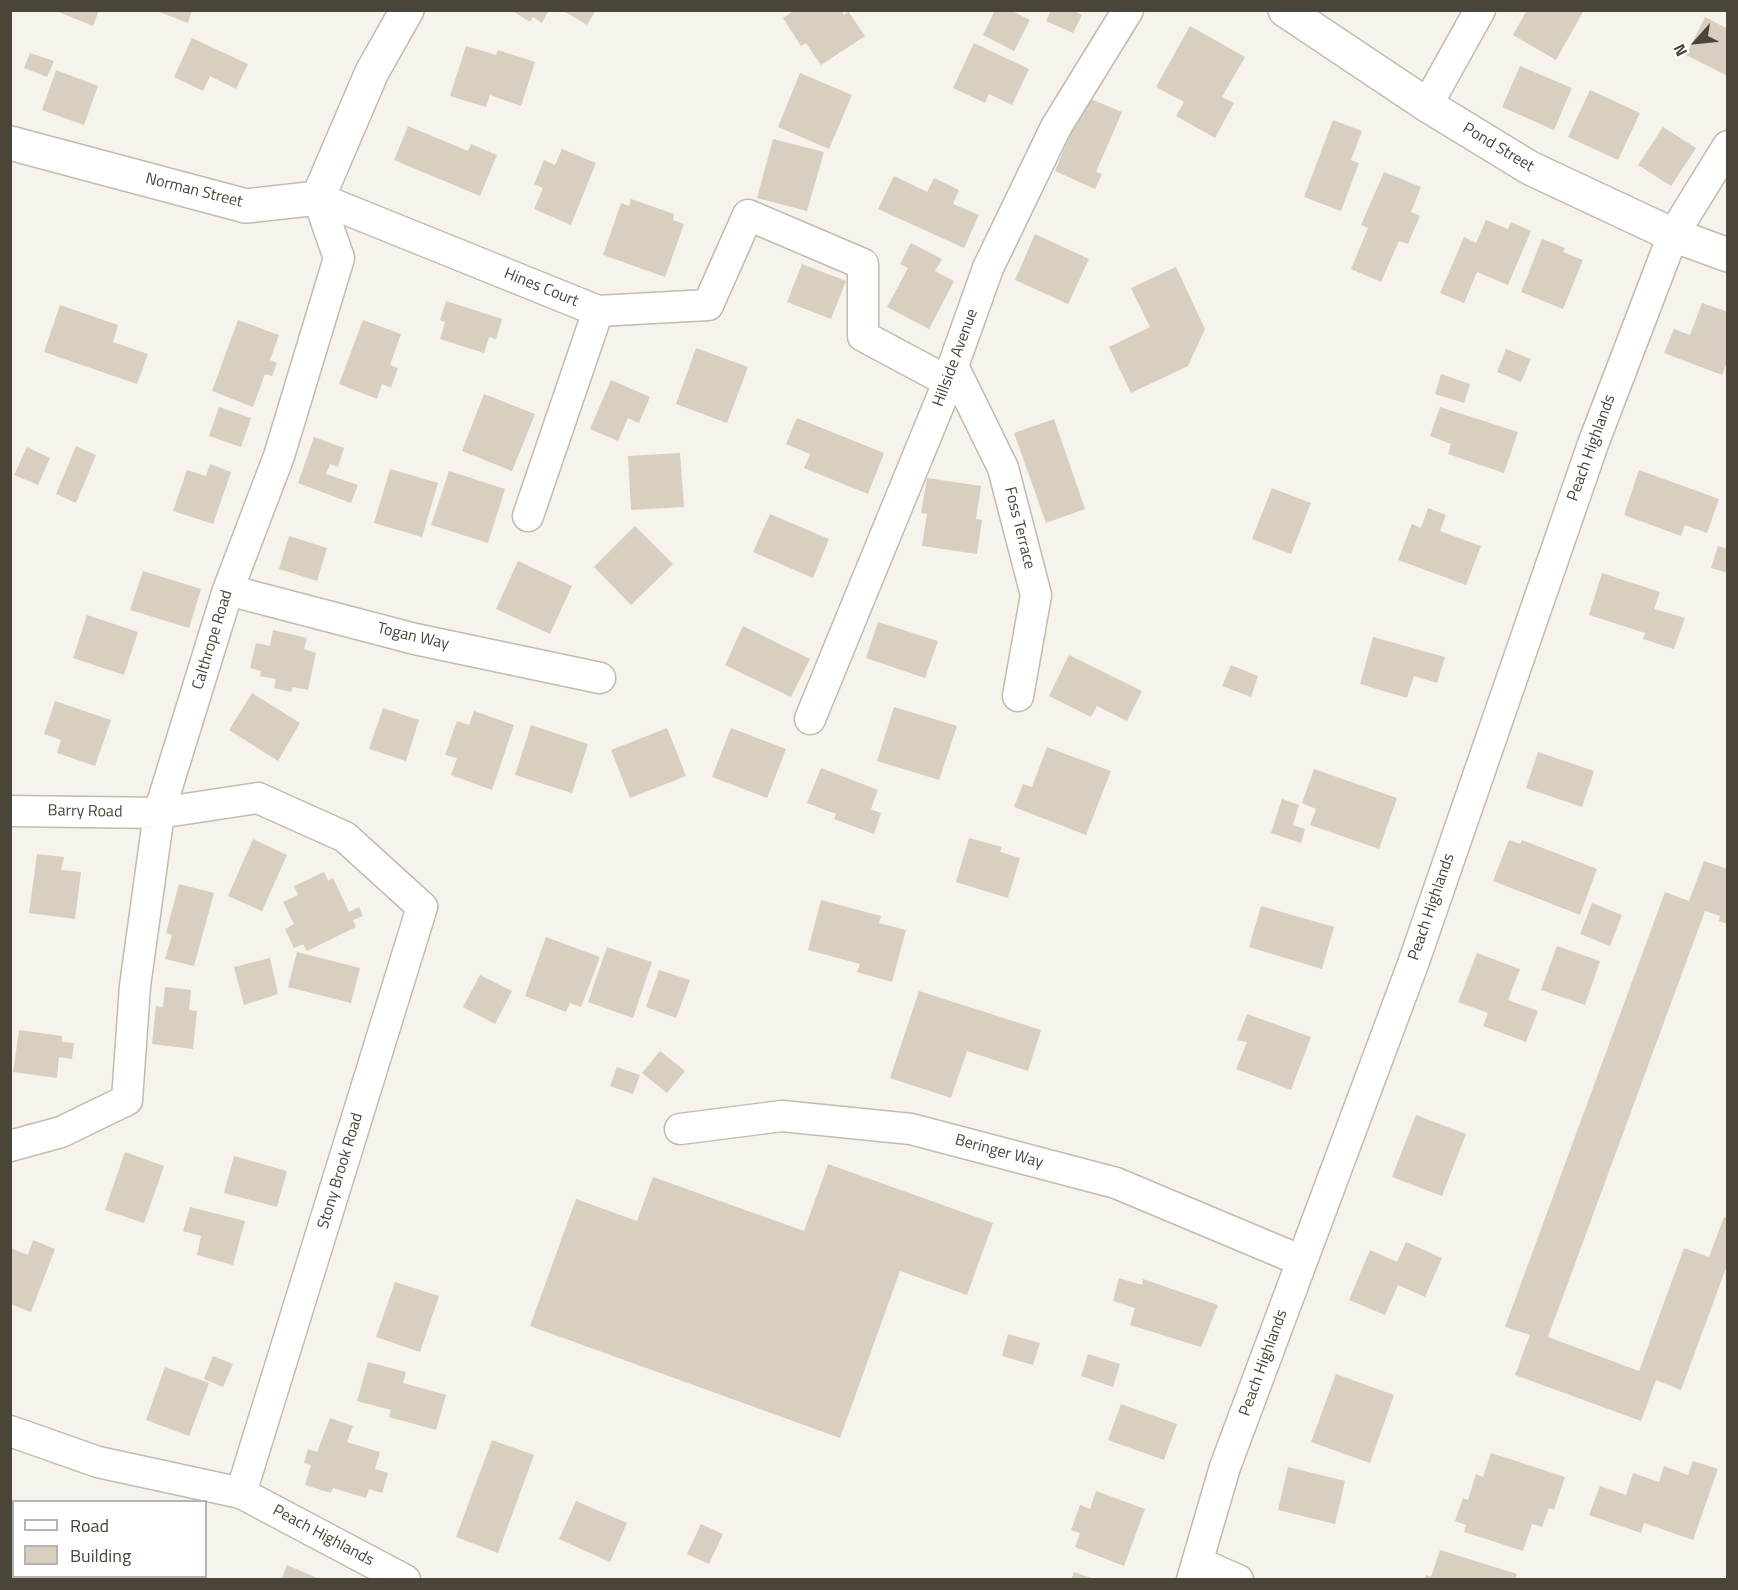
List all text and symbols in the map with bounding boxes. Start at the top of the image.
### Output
north arrow [1666,12,1726,72]
text: N [1667,40,1693,61]
street label: Pond Street [1459,119,1537,177]
street label: Norman Street [143,170,245,212]
street label: Hines Court [501,264,581,312]
street label: Hillside Avenue [929,306,983,410]
street label: Peach Highlands [1564,392,1620,504]
street label: Foss Terrace [1000,485,1038,571]
street label: Calthrope Road [189,588,237,692]
street label: Togan Way [375,619,451,655]
street label: Barry Road [47,802,123,822]
street label: Peach Highlands [1405,851,1459,963]
street label: Stony Brook Road [314,1111,368,1231]
street label: Beringer Way [953,1131,1045,1173]
street label: Peach Highlands [1236,1307,1292,1419]
legend [12,1500,207,1578]
street label: Peach Highlands [269,1501,377,1571]
text: Road [70,1512,109,1539]
text: Building [70,1542,131,1569]

